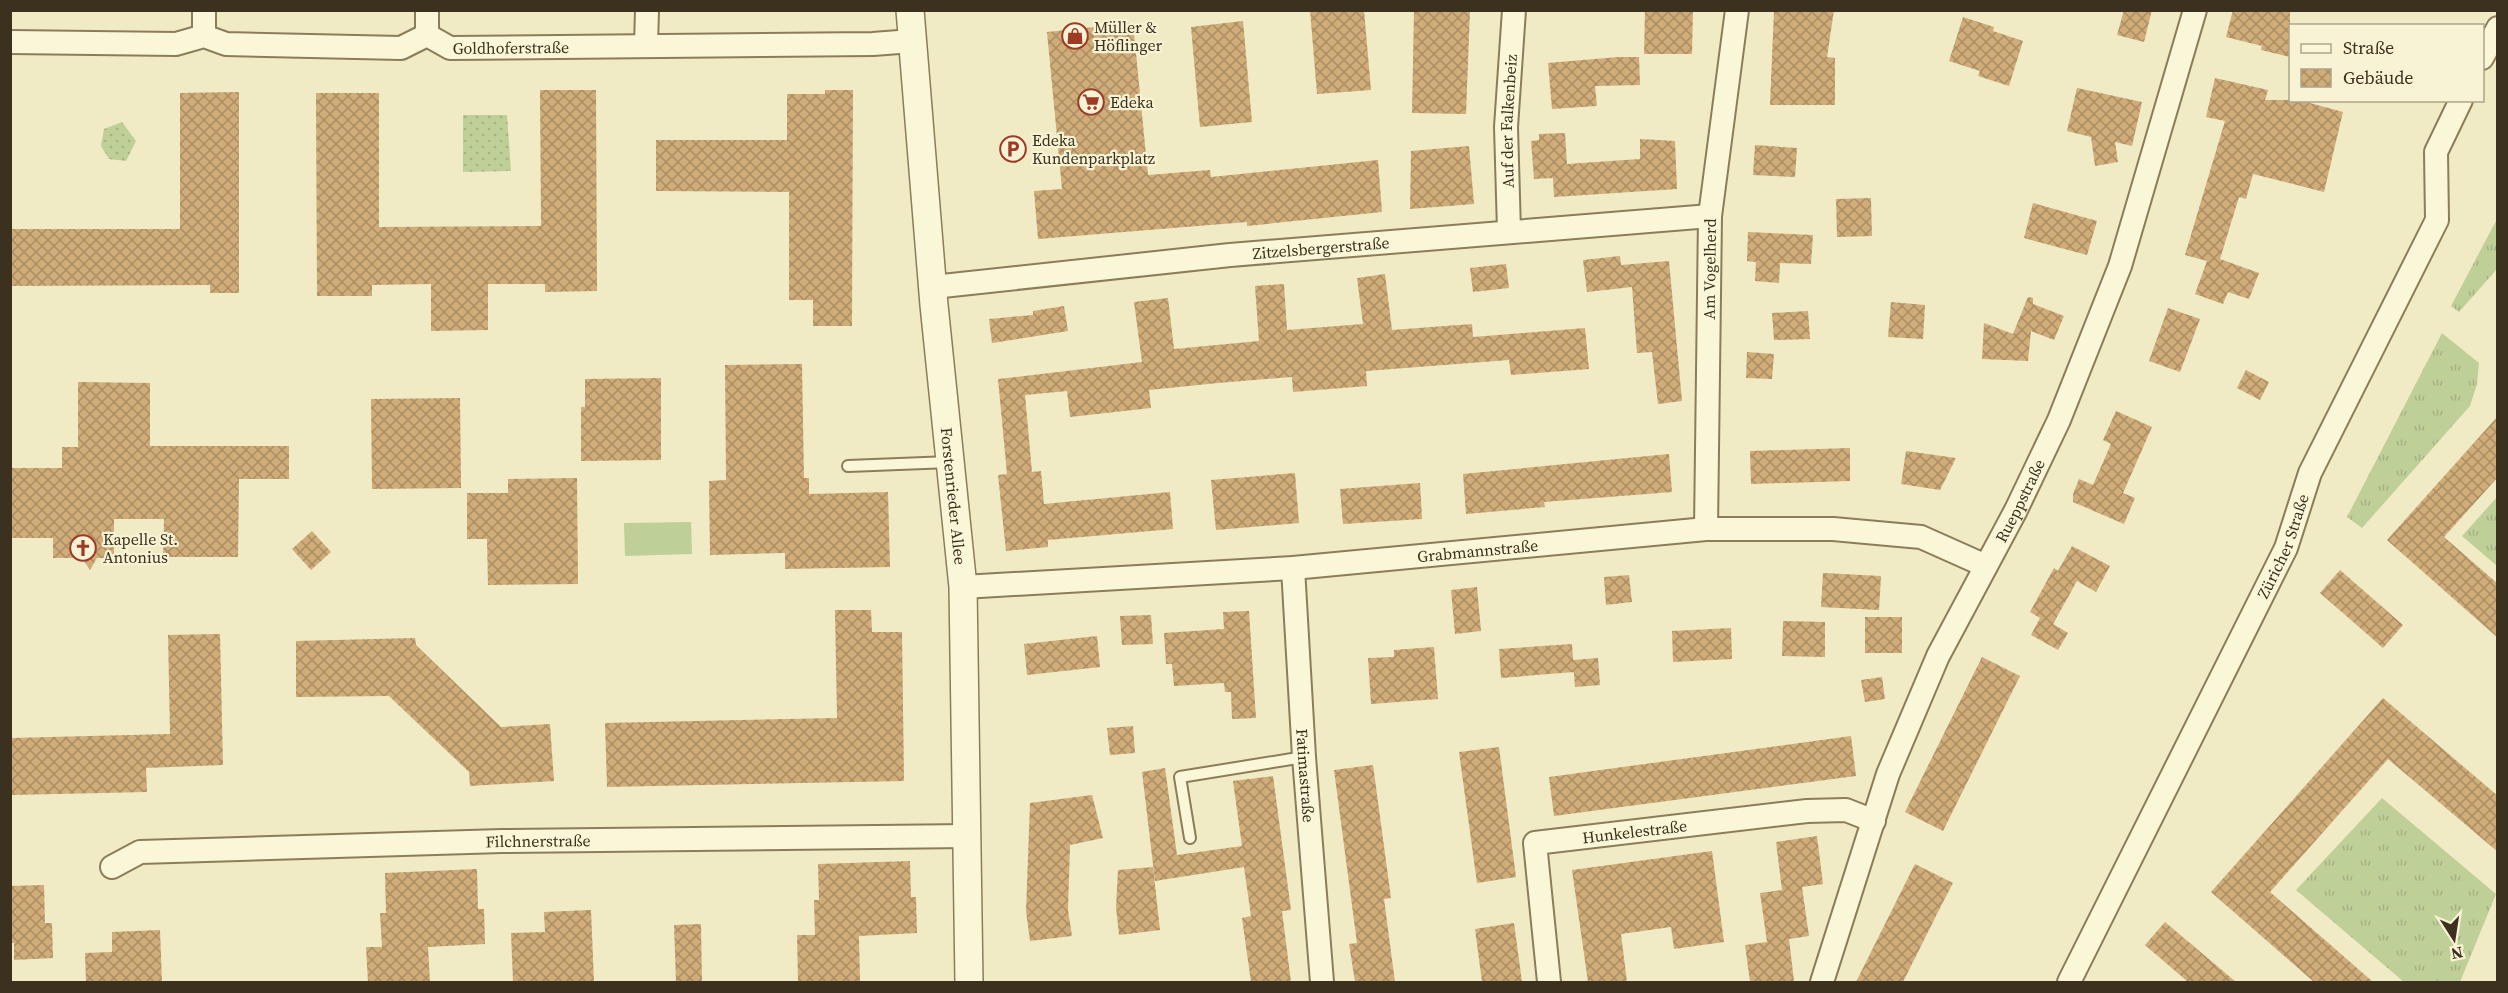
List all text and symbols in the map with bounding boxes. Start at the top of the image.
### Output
place label: Müller & Höflinger [1094,16,1163,56]
shop icon: Müller & Höflinger [1060,21,1090,51]
legend [2289,24,2484,102]
text: Straße [2343,35,2394,60]
street label: Goldhoferstraße [453,36,569,59]
street label: Auf der Falkenbeiz [1495,53,1522,188]
text: Gebäude [2343,65,2414,90]
supermarket icon: Edeka [1076,87,1106,117]
place label: Edeka [1110,91,1154,113]
place label: Edeka Kundenparkplatz [1032,129,1155,169]
parking icon: Edeka Kundenparkplatz [998,134,1028,164]
street label: Am Vogelherd [1698,218,1721,320]
street label: Zitzelsbergerstraße [1252,231,1390,264]
street label: Forstenrieder Allee [936,426,972,566]
street label: Rueppstraße [1990,455,2050,546]
street label: Züricher Straße [2252,491,2314,602]
place label: Kapelle St. Antonius [103,528,178,568]
church icon: Kapelle St. Antonius [68,533,98,563]
street label: Grabmannstraße [1416,534,1539,567]
street label: Fatimastraße [1291,728,1320,823]
street label: Hunkelestraße [1581,814,1688,848]
street label: Filchnerstraße [485,829,591,852]
north arrow [2424,909,2484,969]
text: N [2449,942,2465,966]

